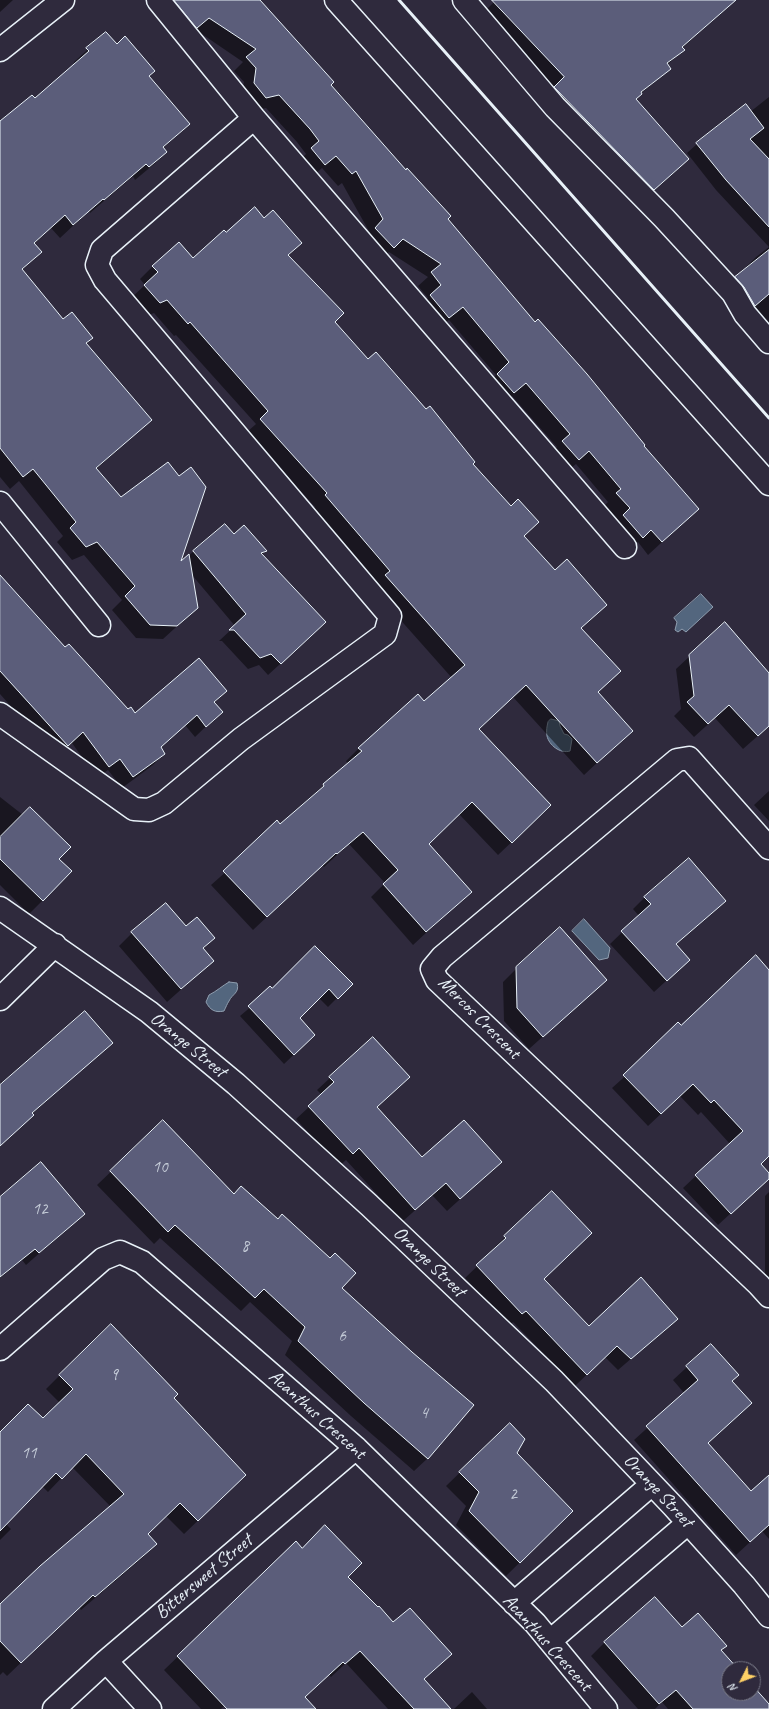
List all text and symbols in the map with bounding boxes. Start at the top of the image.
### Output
street label: Mercos Crescent [433,972,525,1064]
street label: Orange Street [145,1007,231,1083]
house number: 10 [152,1158,168,1178]
house number: 12 [32,1200,48,1220]
street label: Orange Street [388,1222,470,1302]
house number: 8 [241,1237,249,1257]
house number: 6 [338,1327,346,1347]
street label: Acanthus Crescent [264,1365,370,1465]
house number: 9 [110,1366,118,1386]
house number: 4 [420,1404,428,1424]
house number: 11 [21,1444,37,1464]
street label: Orange Street [618,1450,698,1532]
house number: 2 [509,1485,517,1505]
street label: Bittersweet Street [151,1530,257,1624]
street label: Acanthus Crescent [497,1590,597,1696]
north arrow [721,1661,761,1701]
text: N [725,1681,740,1696]

